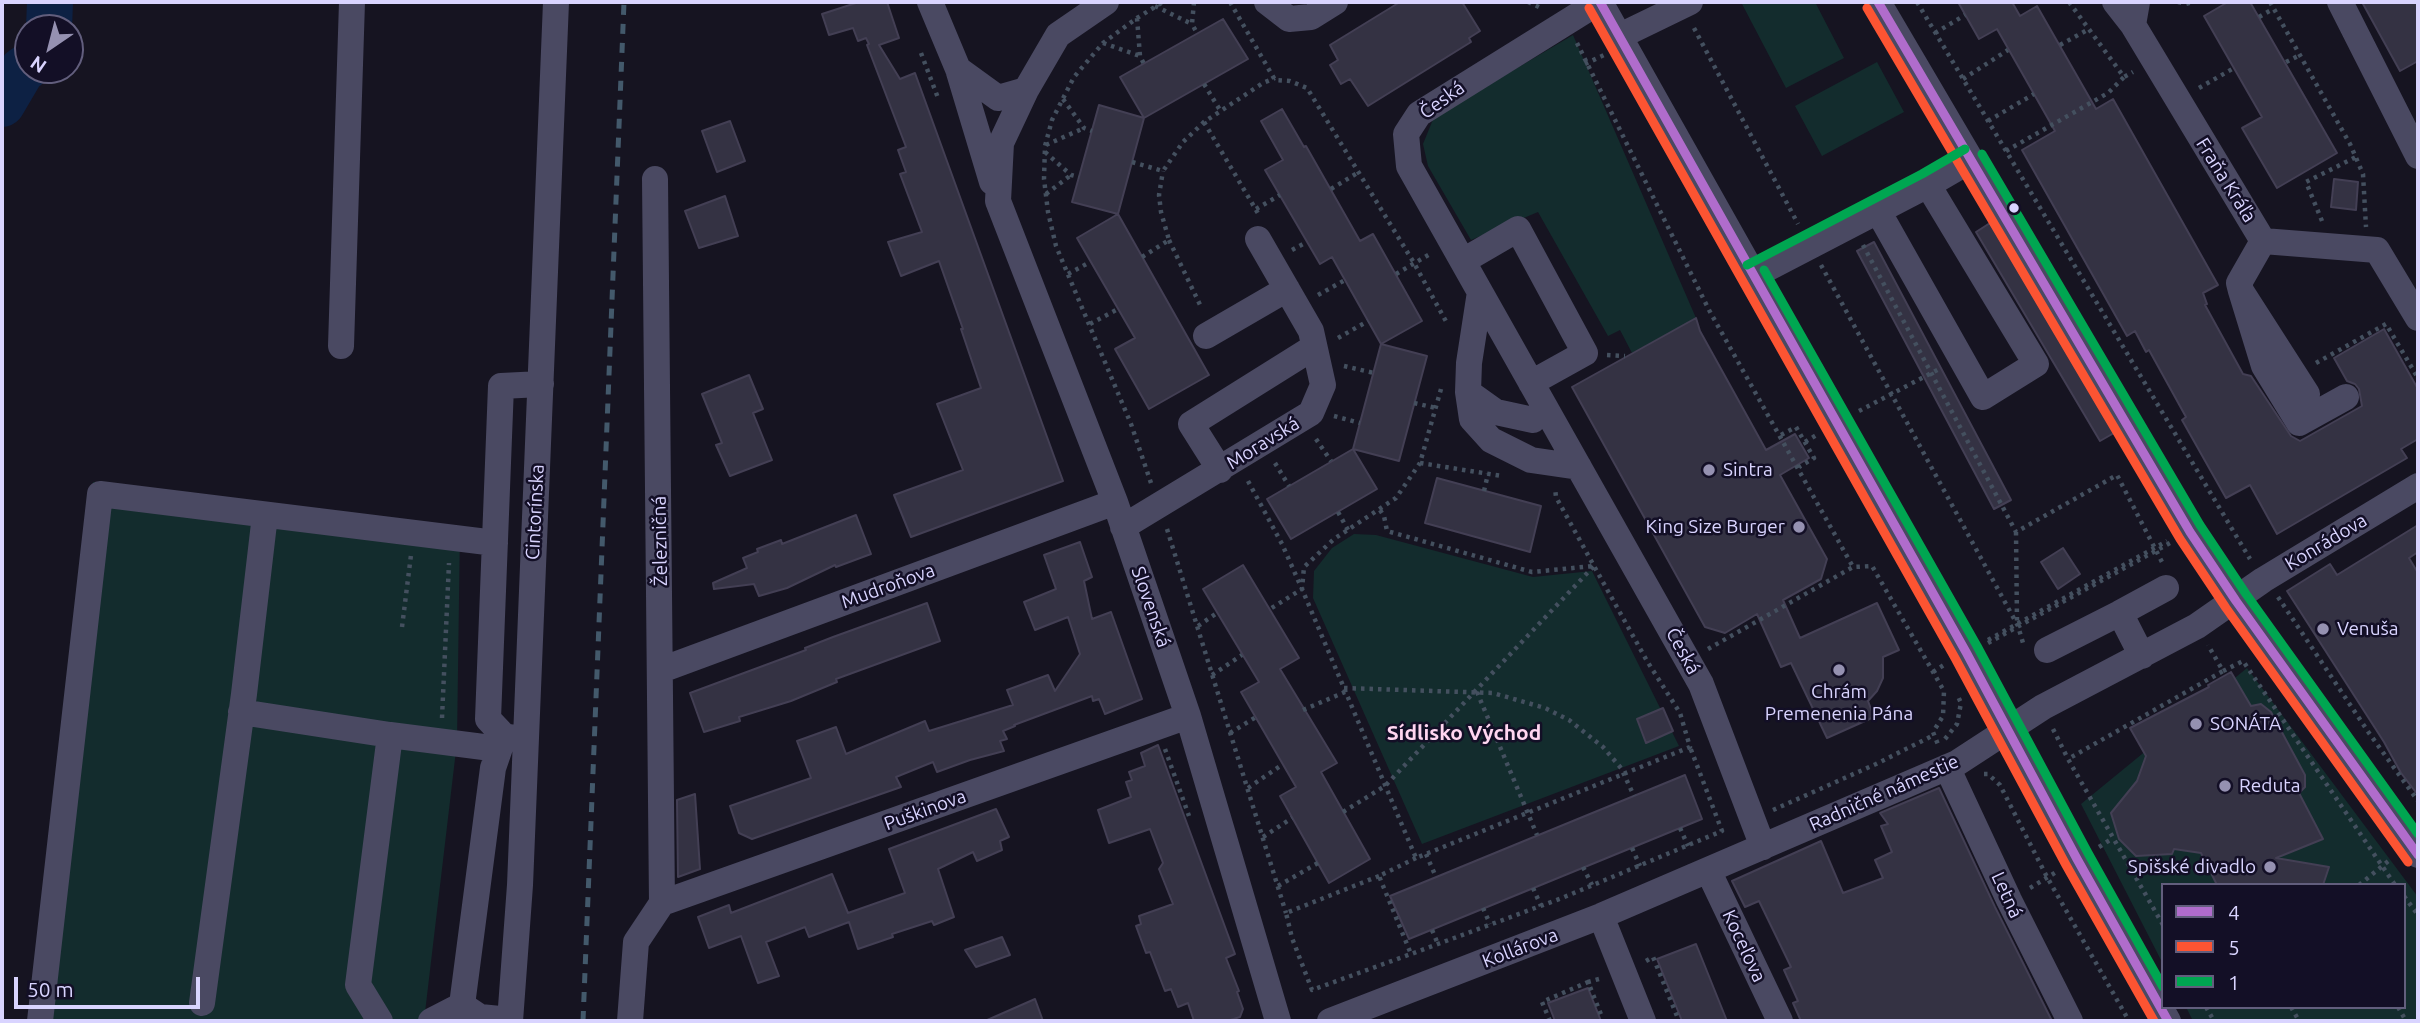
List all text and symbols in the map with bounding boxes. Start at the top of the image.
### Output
north arrow [14,14,84,84]
text: N [26,51,50,78]
street label: Česká [1415,76,1469,124]
street label: Fraňa Kráľa [2191,134,2261,226]
unlabelled marker [2007,201,2021,215]
street label: Moravská [1222,412,1304,474]
place label: Sintra [1723,459,1773,481]
marker: Sintra [1701,462,1717,478]
street label: Cintorínska [521,464,549,560]
street label: Železničná [648,496,672,586]
street label: Konrádova [2281,509,2371,575]
place label: King Size Burger [1646,516,1785,538]
marker: King Size Burger [1791,519,1807,535]
street label: Mudroňova [838,559,938,613]
street label: Slovenská [1127,563,1175,651]
place label: Venuša [2337,618,2399,640]
marker: Venuša [2315,621,2331,637]
street label: Česká [1661,624,1705,678]
marker: Chrám Premenenia Pána [1831,662,1847,678]
place label: Chrám Premenenia Pána [1765,681,1913,725]
place label: SONÁTA [2210,713,2281,735]
marker: SONÁTA [2188,716,2204,732]
district label: Sídlisko Východ [1387,720,1541,746]
street label: Radničné námestie [1806,750,1962,836]
place label: Reduta [2239,775,2300,797]
marker: Reduta [2217,778,2233,794]
street label: Puškinova [881,785,969,835]
place label: Spišské divadlo [2128,856,2256,878]
marker: Spišské divadlo [2262,859,2278,875]
street label: Letná [1986,868,2028,922]
legend [2161,883,2406,1009]
text: 4 [2228,900,2240,924]
street label: Koceľova [1717,906,1771,986]
street label: Kollárova [1479,923,1561,973]
text: 5 [2228,935,2240,959]
scale bar [18,964,203,1008]
text: 1 [2228,970,2240,994]
text: 50 m [27,977,74,1001]

